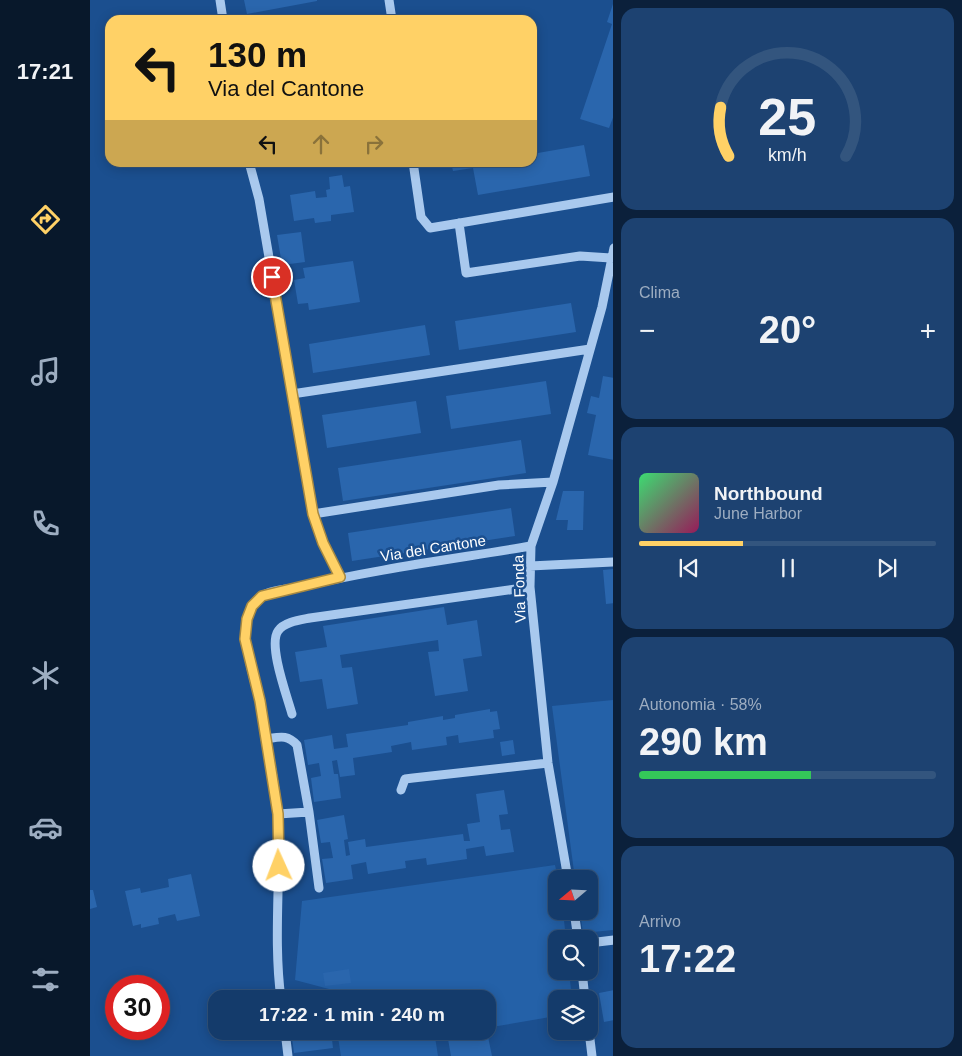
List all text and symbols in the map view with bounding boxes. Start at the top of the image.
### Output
icon: left [125,35,190,100]
text: 130 m [208,35,307,74]
text: 17:21 [17,59,73,84]
text: Via del Cantone [208,76,364,101]
text: 25 [759,88,816,146]
icon: left [254,130,282,158]
icon: ahead [307,130,335,158]
icon: right [360,130,388,158]
text: km/h [768,145,807,165]
icon: directions [28,202,63,237]
pin [251,256,293,298]
icon: arrive [258,263,286,291]
text: Clima [639,284,680,301]
text: 20° [759,309,816,351]
text: − [639,315,655,346]
text: + [920,315,936,346]
icon: music [28,354,63,389]
text: Northbound [714,483,823,504]
text: June Harbor [714,505,802,522]
icon: phone [28,506,63,541]
street label: Via del Cantone [379,531,487,565]
street label: Via Fonda [509,554,529,623]
icon: previous [675,554,703,582]
icon: pause [774,554,802,582]
icon: next [873,554,901,582]
icon: climate [28,658,63,693]
text: Autonomia · 58% [639,696,762,713]
text: 290 km [639,721,768,763]
icon: car [28,810,63,845]
position arrow [252,839,304,891]
north arrow [548,870,598,920]
map controls [548,870,598,1040]
text: Arrivo [639,913,681,930]
button: search [548,930,598,980]
text: 17:22 [639,938,736,980]
icon: filters [28,962,63,997]
speed limit sign: 30 [105,975,170,1040]
button: layers [548,990,598,1040]
text: 17:22 · 1 min · 240 m [259,1004,445,1025]

